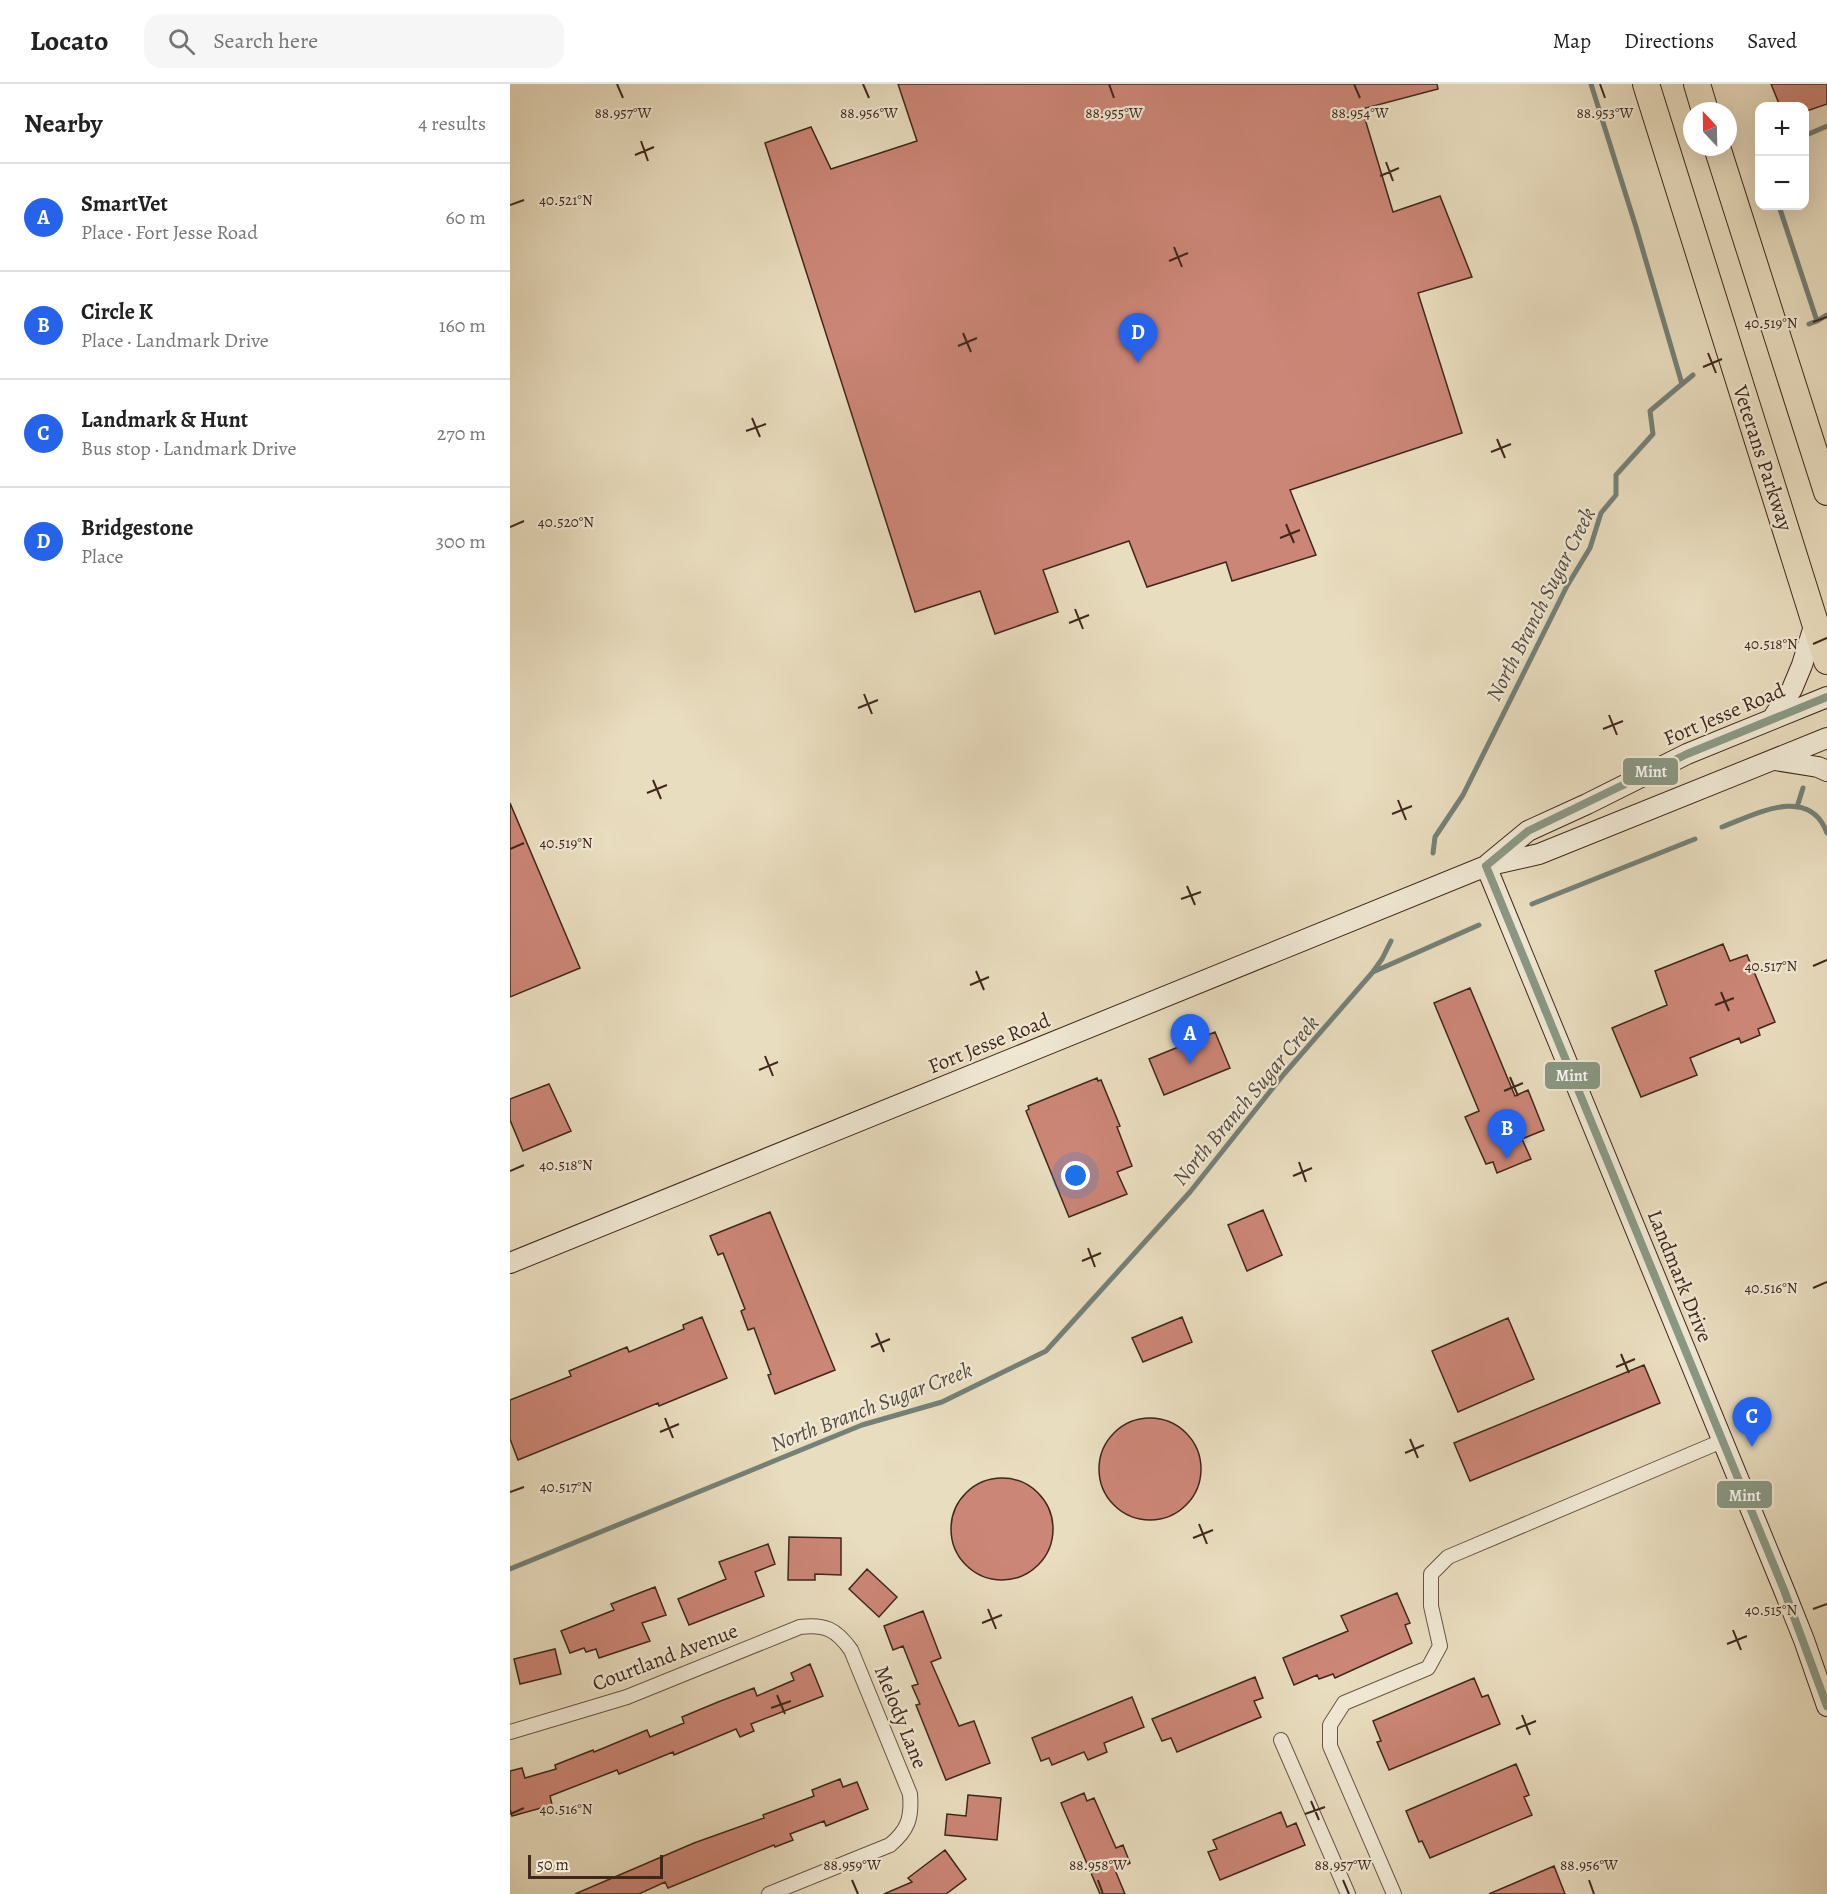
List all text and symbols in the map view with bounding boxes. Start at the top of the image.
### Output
search box [144,14,564,68]
text: Locato [30,22,108,60]
icon: search [165,25,198,58]
text: Search here [213,26,318,56]
text: Map [1553,27,1591,55]
text: Directions [1624,27,1714,55]
text: Saved [1747,27,1797,55]
north arrow [1683,102,1737,156]
map controls [1755,102,1809,210]
button: + [1755,102,1809,156]
text: 88.957°W [594,103,652,123]
text: 88.956°W [840,103,898,123]
text: 88.955°W [1085,103,1143,123]
text: 88.954°W [1331,103,1389,123]
text: 88.953°W [1576,103,1634,123]
text: Nearby [24,106,103,141]
text: 4 results [418,110,486,137]
button: − [1755,156,1809,210]
text: SmartVet [81,189,168,219]
text: 40.521°N [539,190,593,210]
text: A [37,204,50,231]
text: 60 m [446,204,486,231]
text: Place · Fort Jesse Road [81,219,258,246]
text: Circle K [81,297,153,327]
text: B [37,312,50,339]
text: 160 m [439,312,486,339]
text: 40.519°N [1744,313,1798,333]
pin: D [1118,314,1158,363]
text: Place · Landmark Drive [81,327,269,354]
street label: Veterans Parkway [1726,381,1800,535]
text: Landmark & Hunt [81,405,248,435]
text: C [37,420,50,447]
text: 270 m [437,420,486,447]
text: Bus stop · Landmark Drive [81,435,296,462]
water label: North Branch Sugar Creek [1479,502,1603,707]
text: 40.520°N [538,512,594,532]
text: Bridgestone [81,513,193,543]
text: D [37,528,50,555]
text: 300 m [436,528,486,555]
text: Place [81,543,123,570]
text: 40.518°N [1744,634,1798,654]
street label: Fort Jesse Road [1659,676,1790,752]
line badge: Mint [1622,757,1679,786]
text: Mint [1635,761,1668,783]
text: 40.519°N [539,833,593,853]
text: 40.517°N [1745,956,1797,976]
street label: Fort Jesse Road [924,1006,1055,1080]
water label: North Branch Sugar Creek [1166,1009,1326,1192]
pin: A [1170,1014,1210,1064]
line badge: Mint [1544,1061,1601,1090]
text: Mint [1556,1065,1589,1087]
pin: B [1488,1110,1526,1159]
text: 40.518°N [539,1155,593,1175]
your location [1061,1161,1090,1190]
street label: Landmark Drive [1641,1206,1719,1346]
text: 40.516°N [1744,1278,1798,1298]
water label: North Branch Sugar Creek [766,1355,977,1459]
pin: C [1732,1398,1772,1447]
text: 40.517°N [540,1477,592,1497]
line badge: Mint [1716,1480,1773,1509]
text: Mint [1729,1485,1762,1507]
text: 40.515°N [1745,1600,1798,1620]
street label: Courtland Avenue [588,1616,742,1698]
street label: Melody Lane [868,1661,934,1773]
text: 40.516°N [539,1799,593,1819]
scale bar [528,1852,663,1880]
text: 50 m [537,1854,569,1876]
text: 88.959°W [823,1855,881,1875]
text: 88.958°W [1069,1855,1127,1875]
text: 88.957°W [1314,1855,1372,1875]
text: 88.956°W [1560,1855,1618,1875]

